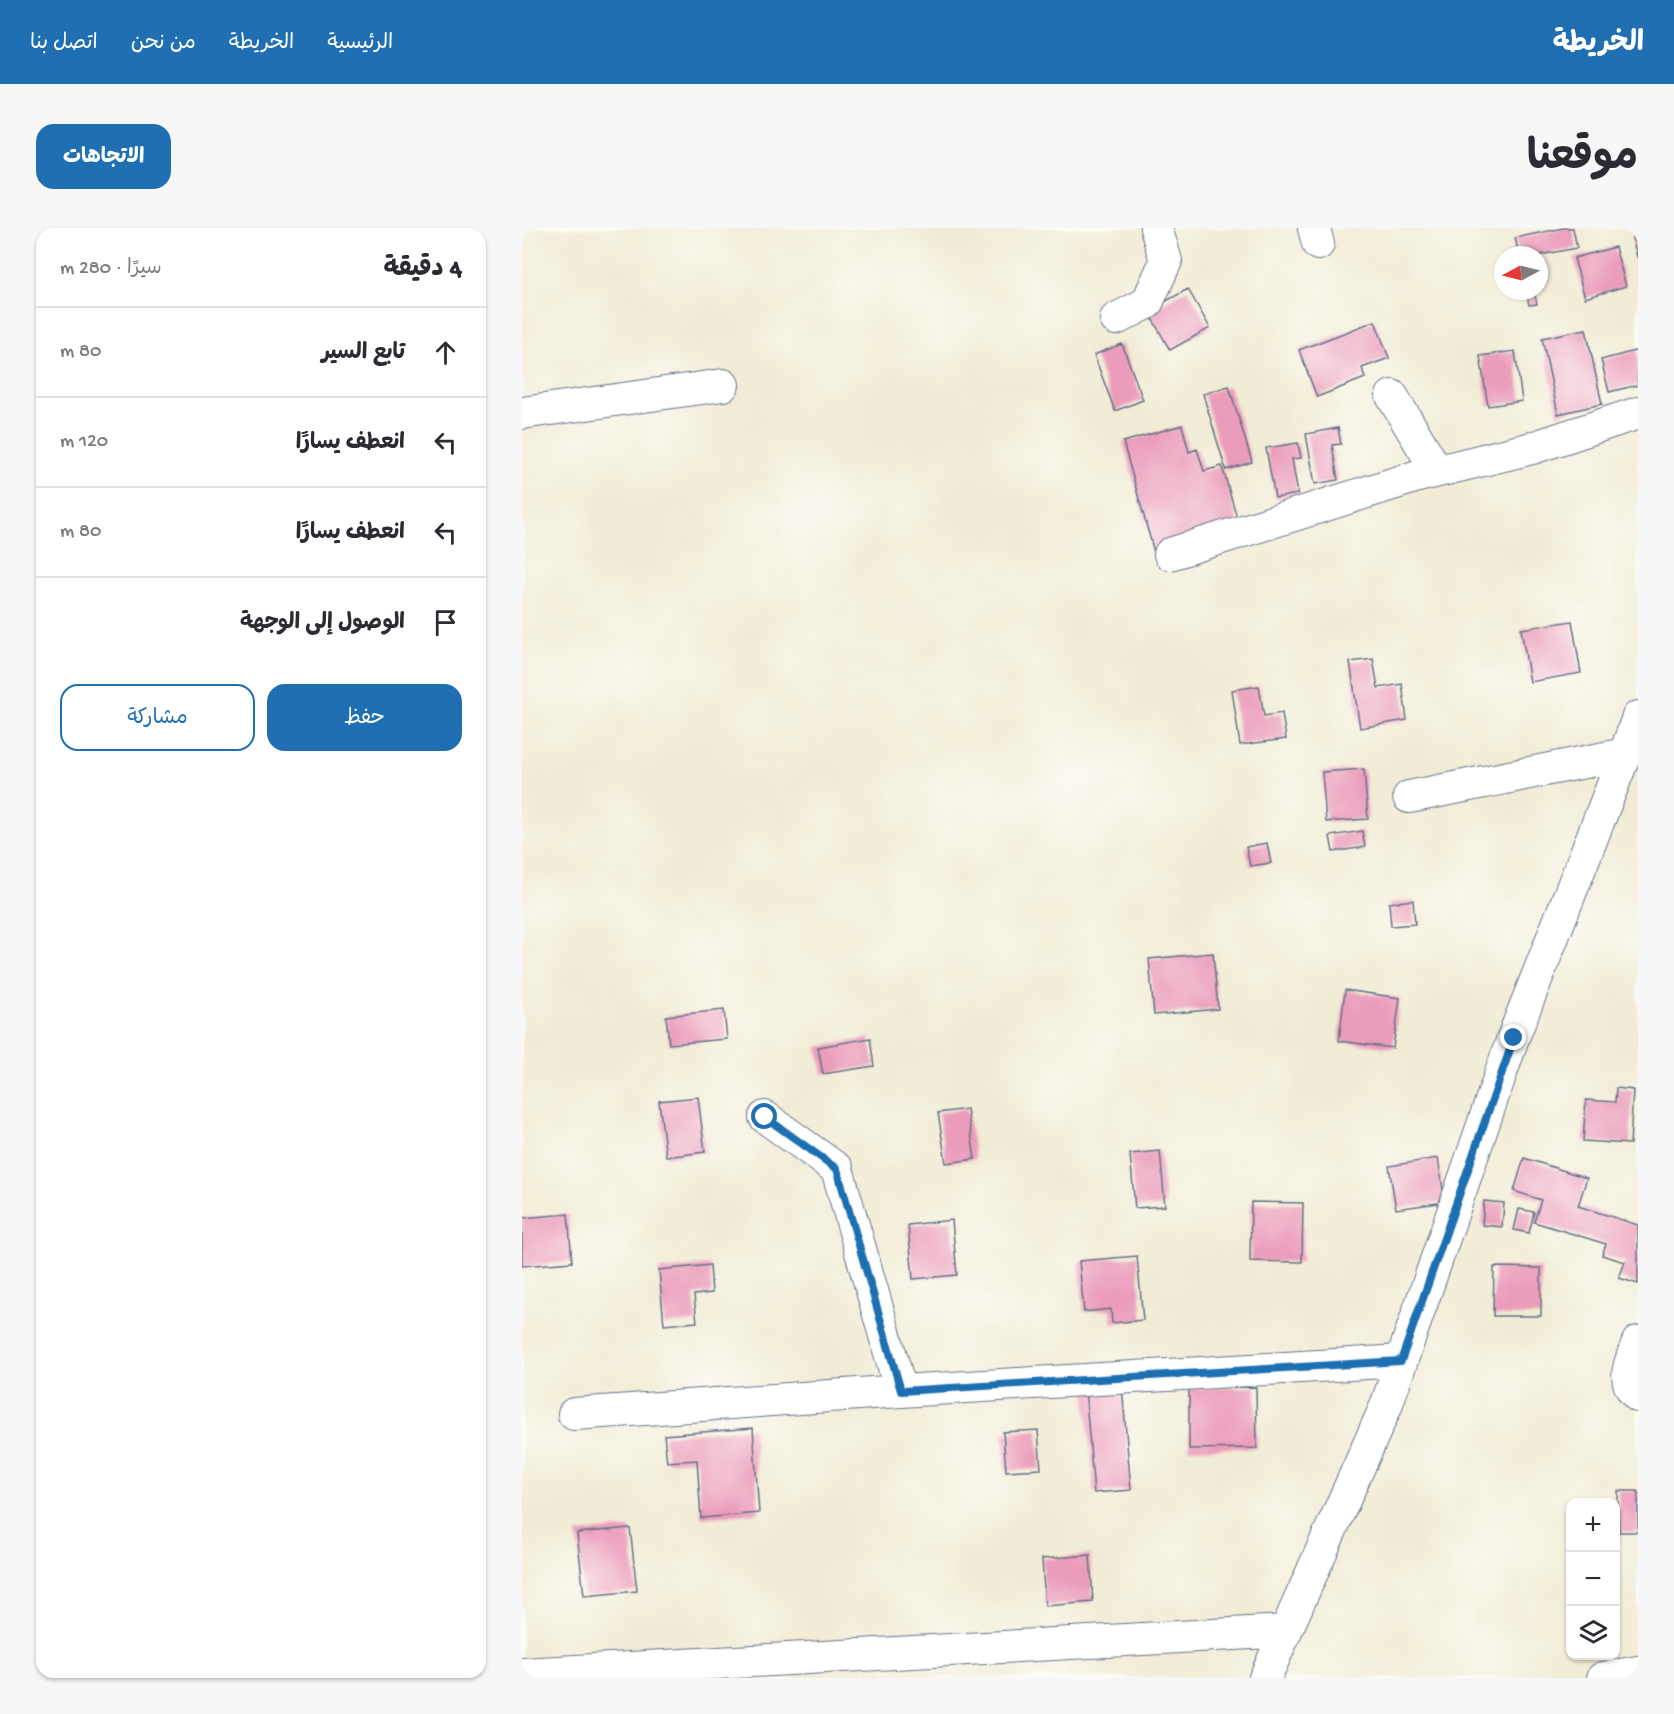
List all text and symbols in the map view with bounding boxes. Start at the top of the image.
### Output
text: الخريطة [1553,28,1644,61]
text: اتصل بنا [30,32,98,57]
text: من نحن [131,32,196,57]
text: الخريطة [229,32,294,57]
text: الرئيسية [327,32,393,57]
button: الاتجاهات [36,124,171,189]
text: موقعنا [1527,136,1638,185]
north arrow [1494,246,1548,300]
text: 4 دقيقة [384,255,462,286]
text: سيرًا · 280 m [60,258,162,281]
icon: ahead [429,336,462,369]
text: 80 m [60,341,101,364]
text: تابع السير [321,341,405,367]
icon: left [429,426,462,459]
text: 120 m [60,431,108,454]
text: انعطف يسارًا [296,431,405,457]
icon: left [429,516,462,549]
text: 80 m [60,521,101,544]
text: انعطف يسارًا [296,521,405,547]
icon: arrive [429,606,462,639]
text: الوصول إلى الوجهة [240,611,405,637]
button: مشاركة [60,684,255,751]
button: حفظ [267,684,462,751]
route end [1500,1024,1526,1050]
route start [751,1103,777,1129]
map controls [1566,1498,1620,1660]
button: + [1566,1498,1620,1552]
button: − [1566,1552,1620,1606]
button: layers [1566,1606,1620,1660]

